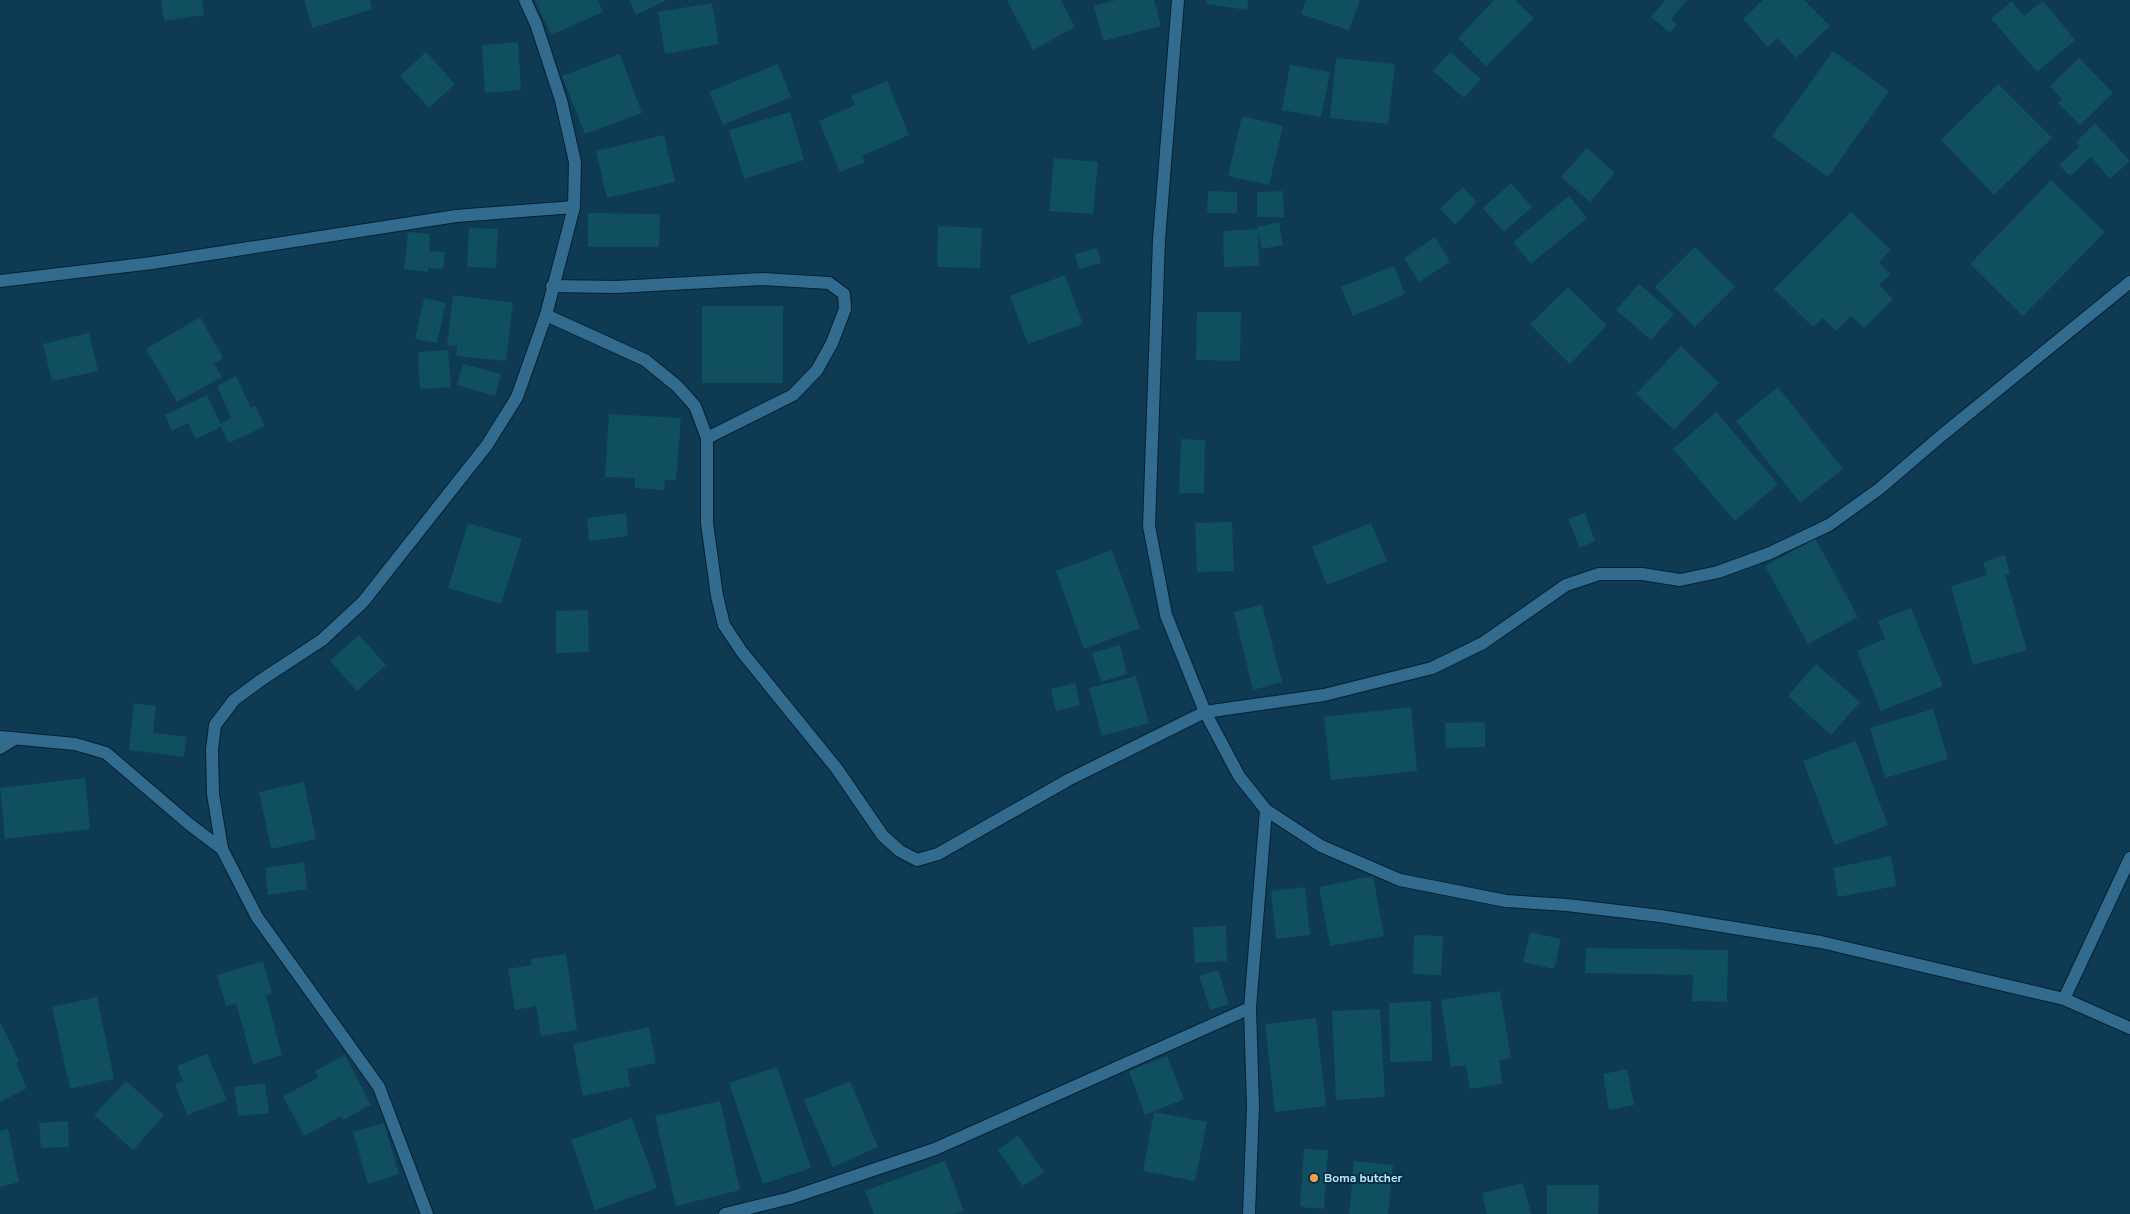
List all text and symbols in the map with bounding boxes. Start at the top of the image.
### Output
place label: Boma butcher [1324,1170,1402,1186]
marker: Boma butcher [1308,1172,1320,1184]

